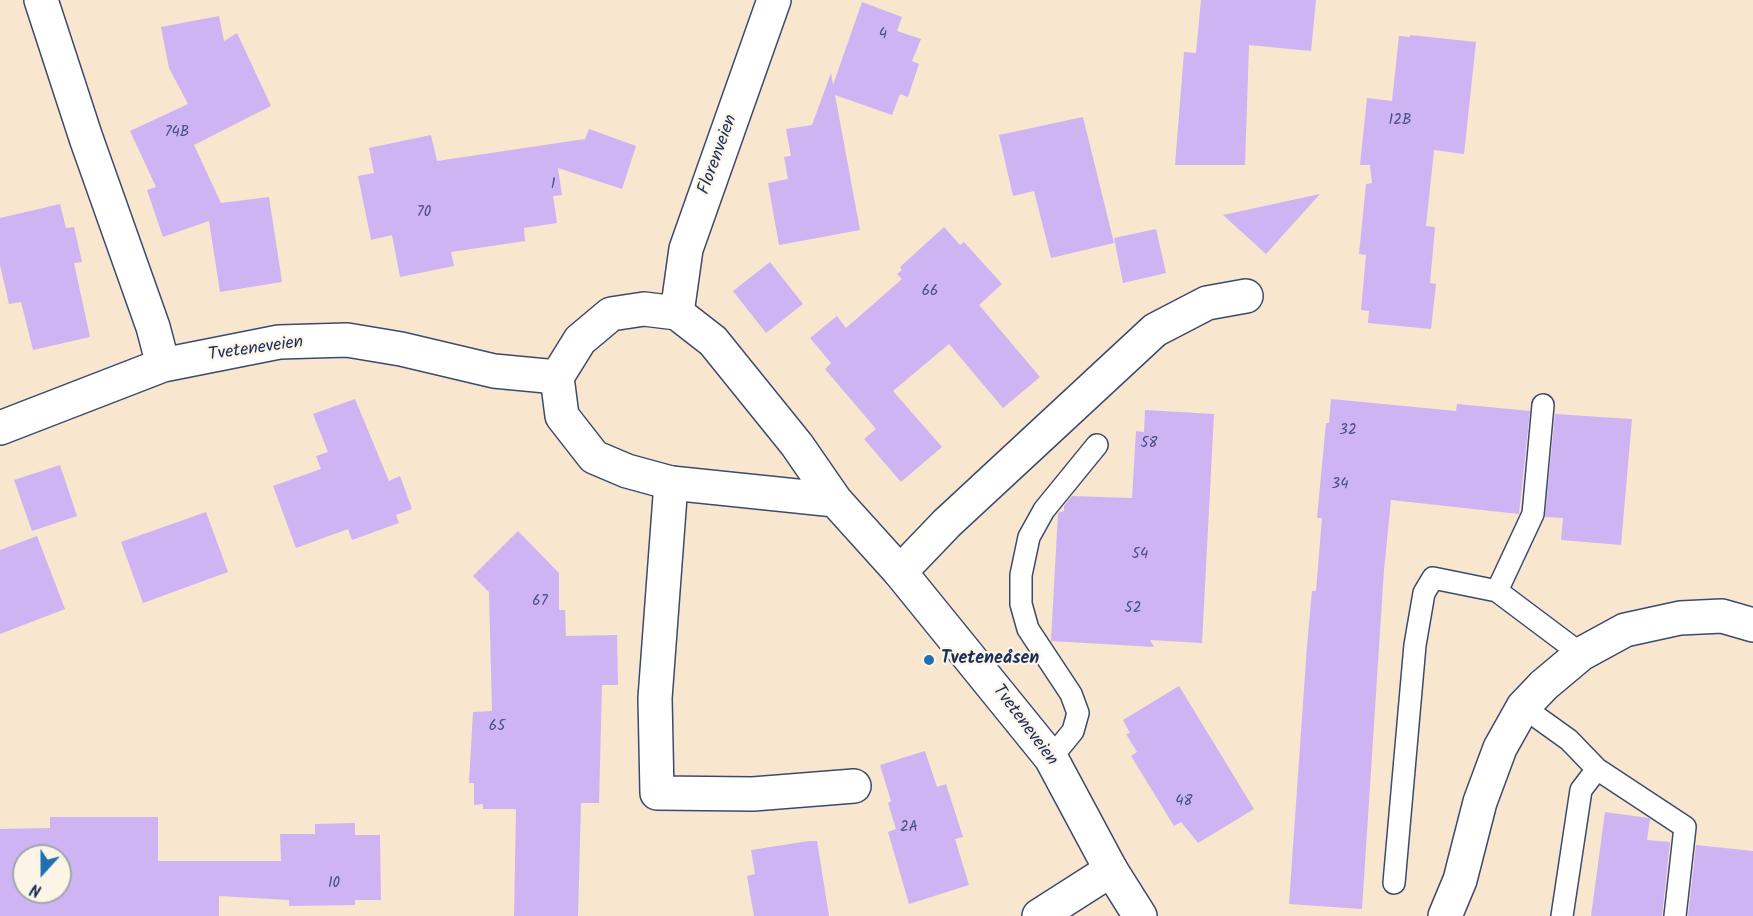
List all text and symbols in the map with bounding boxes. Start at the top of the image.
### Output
house number: 4 [879,26,887,44]
street label: Florenveien [695,112,743,198]
house number: 12B [1389,112,1411,130]
house number: 74B [165,124,189,142]
house number: 1 [551,176,555,194]
house number: 70 [417,204,431,222]
house number: 66 [922,283,938,301]
street label: Tveteneveien [207,333,305,367]
house number: 32 [1339,422,1357,440]
house number: 58 [1140,435,1158,453]
house number: 34 [1332,476,1348,494]
house number: 54 [1132,546,1148,564]
house number: 67 [532,593,548,611]
house number: 52 [1125,600,1141,618]
place label: Tveteneåsen [941,649,1039,671]
marker: Tveteneåsen [922,653,936,667]
street label: Tveteneveien [987,681,1061,771]
house number: 65 [489,718,505,736]
house number: 48 [1175,793,1193,811]
house number: 2A [900,819,918,837]
north arrow [12,844,72,904]
house number: 10 [328,875,340,893]
text: N [27,876,45,903]

